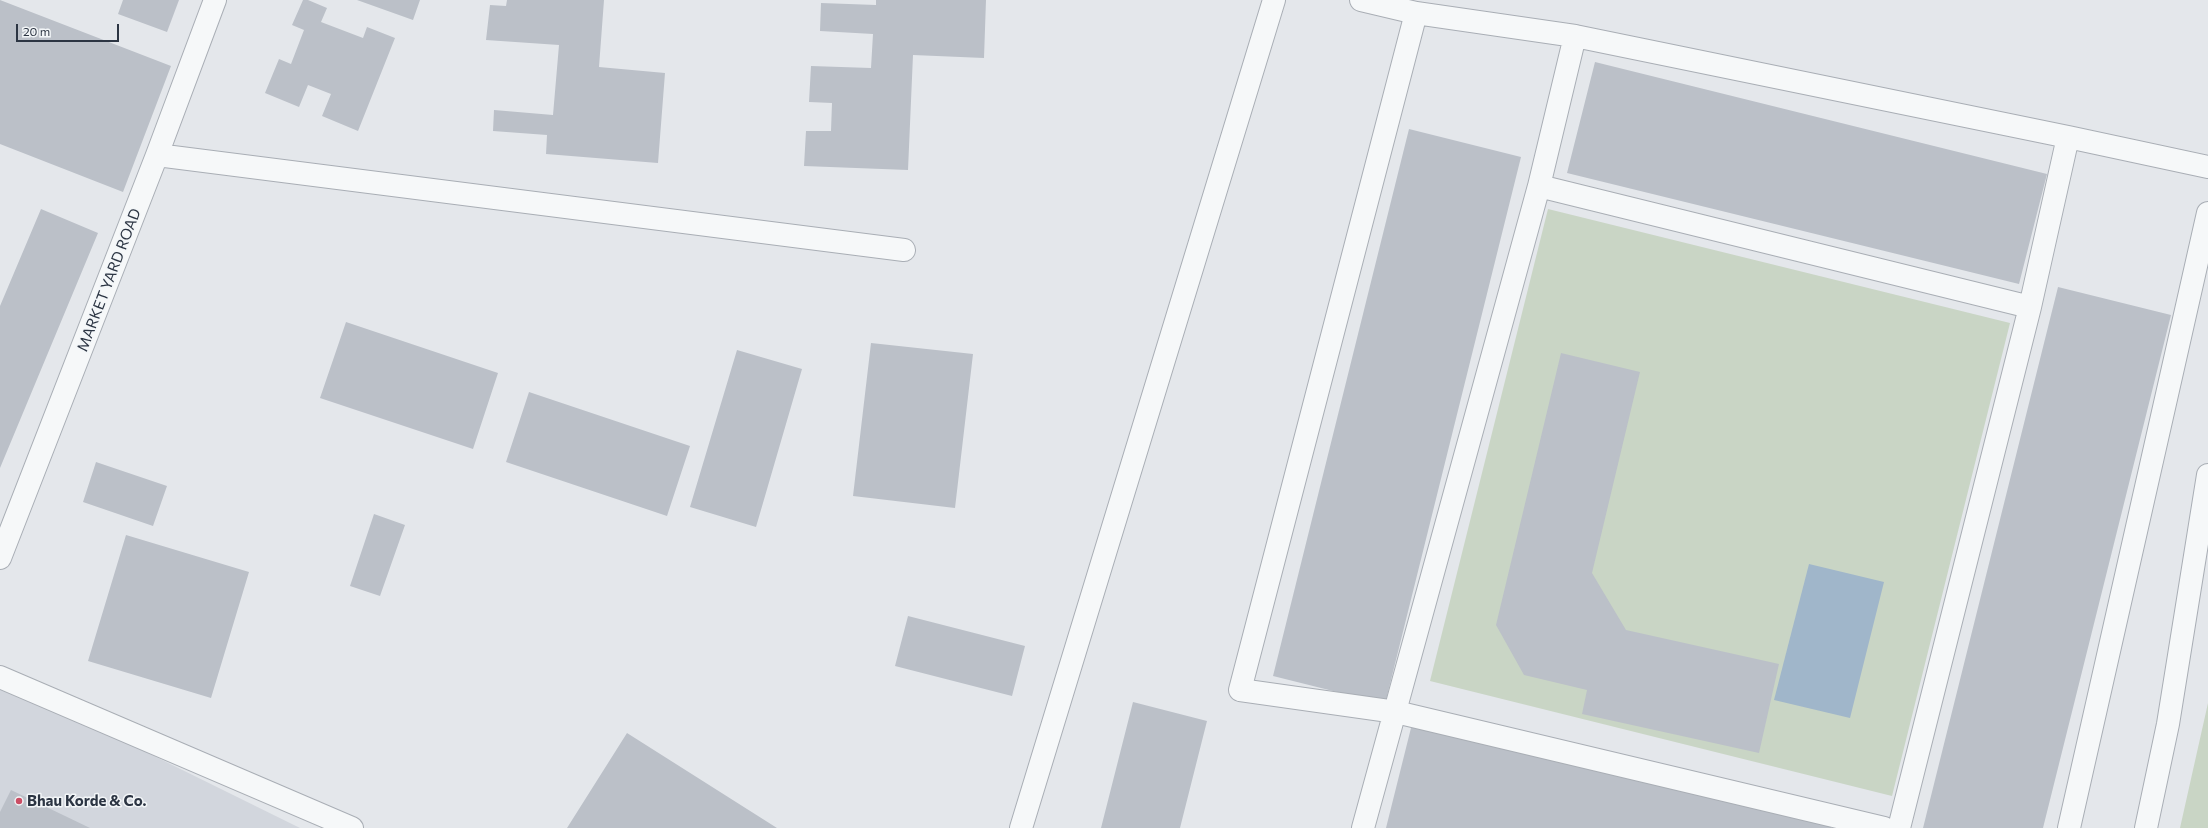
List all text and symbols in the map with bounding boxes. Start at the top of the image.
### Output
scale bar [18,16,121,42]
text: 20 m [23,24,50,38]
street label: MARKET YARD ROAD [73,206,145,354]
place label: Bhau Korde & Co. [27,792,147,810]
marker: Bhau Korde & Co. [14,796,24,806]

